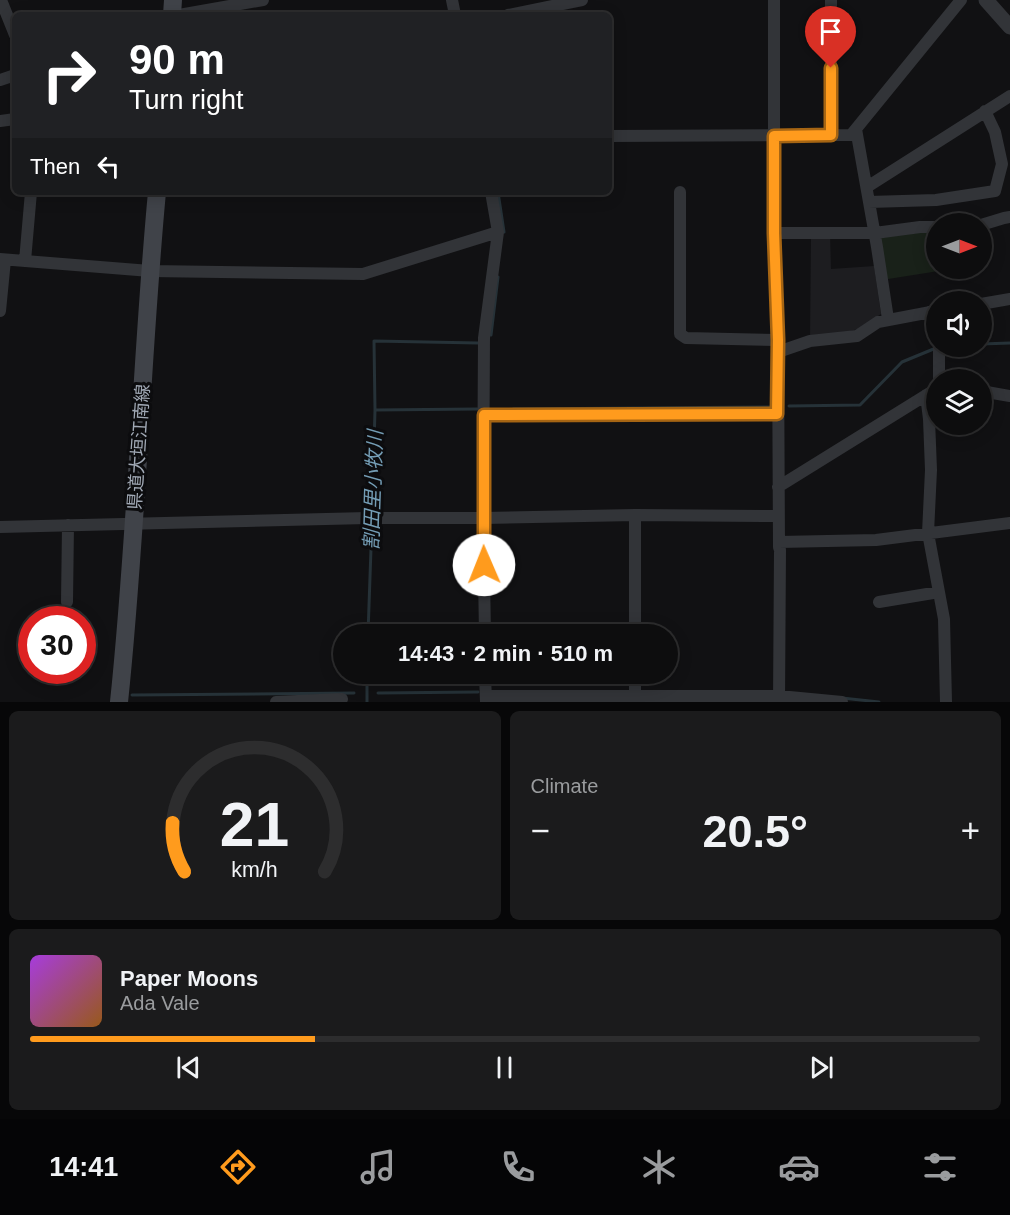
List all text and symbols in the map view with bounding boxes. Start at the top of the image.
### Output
pin [805,6,856,68]
icon: arrive [814,15,847,48]
icon: right [30,36,108,114]
text: 90 m [129,36,225,83]
text: Turn right [129,85,244,115]
icon: left [92,150,125,183]
text: Then [30,154,80,179]
north arrow [926,213,992,279]
map controls [926,213,992,435]
button: sound [926,291,992,357]
button: layers [926,369,992,435]
street label: 県道大垣江南線 [125,383,153,511]
water label: 割田里小牧川 [360,428,386,550]
position arrow [452,533,516,597]
speed limit sign: 30 [18,606,96,684]
text: 14:43 · 2 min · 510 m [398,641,613,666]
text: Climate [531,775,598,797]
text: 21 [220,790,289,859]
text: 20.5° [702,806,808,857]
text: − [531,812,550,849]
text: + [961,812,980,849]
text: km/h [232,859,278,883]
text: Paper Moons [120,966,258,991]
text: Ada Vale [120,992,200,1014]
icon: previous [172,1051,205,1084]
icon: pause [488,1051,521,1084]
icon: next [805,1051,838,1084]
icon: directions [217,1146,259,1188]
icon: music [357,1146,399,1188]
icon: phone [497,1146,539,1188]
icon: climate [638,1146,680,1188]
icon: car [778,1146,820,1188]
icon: filters [919,1146,961,1188]
text: 14:41 [49,1152,118,1182]

